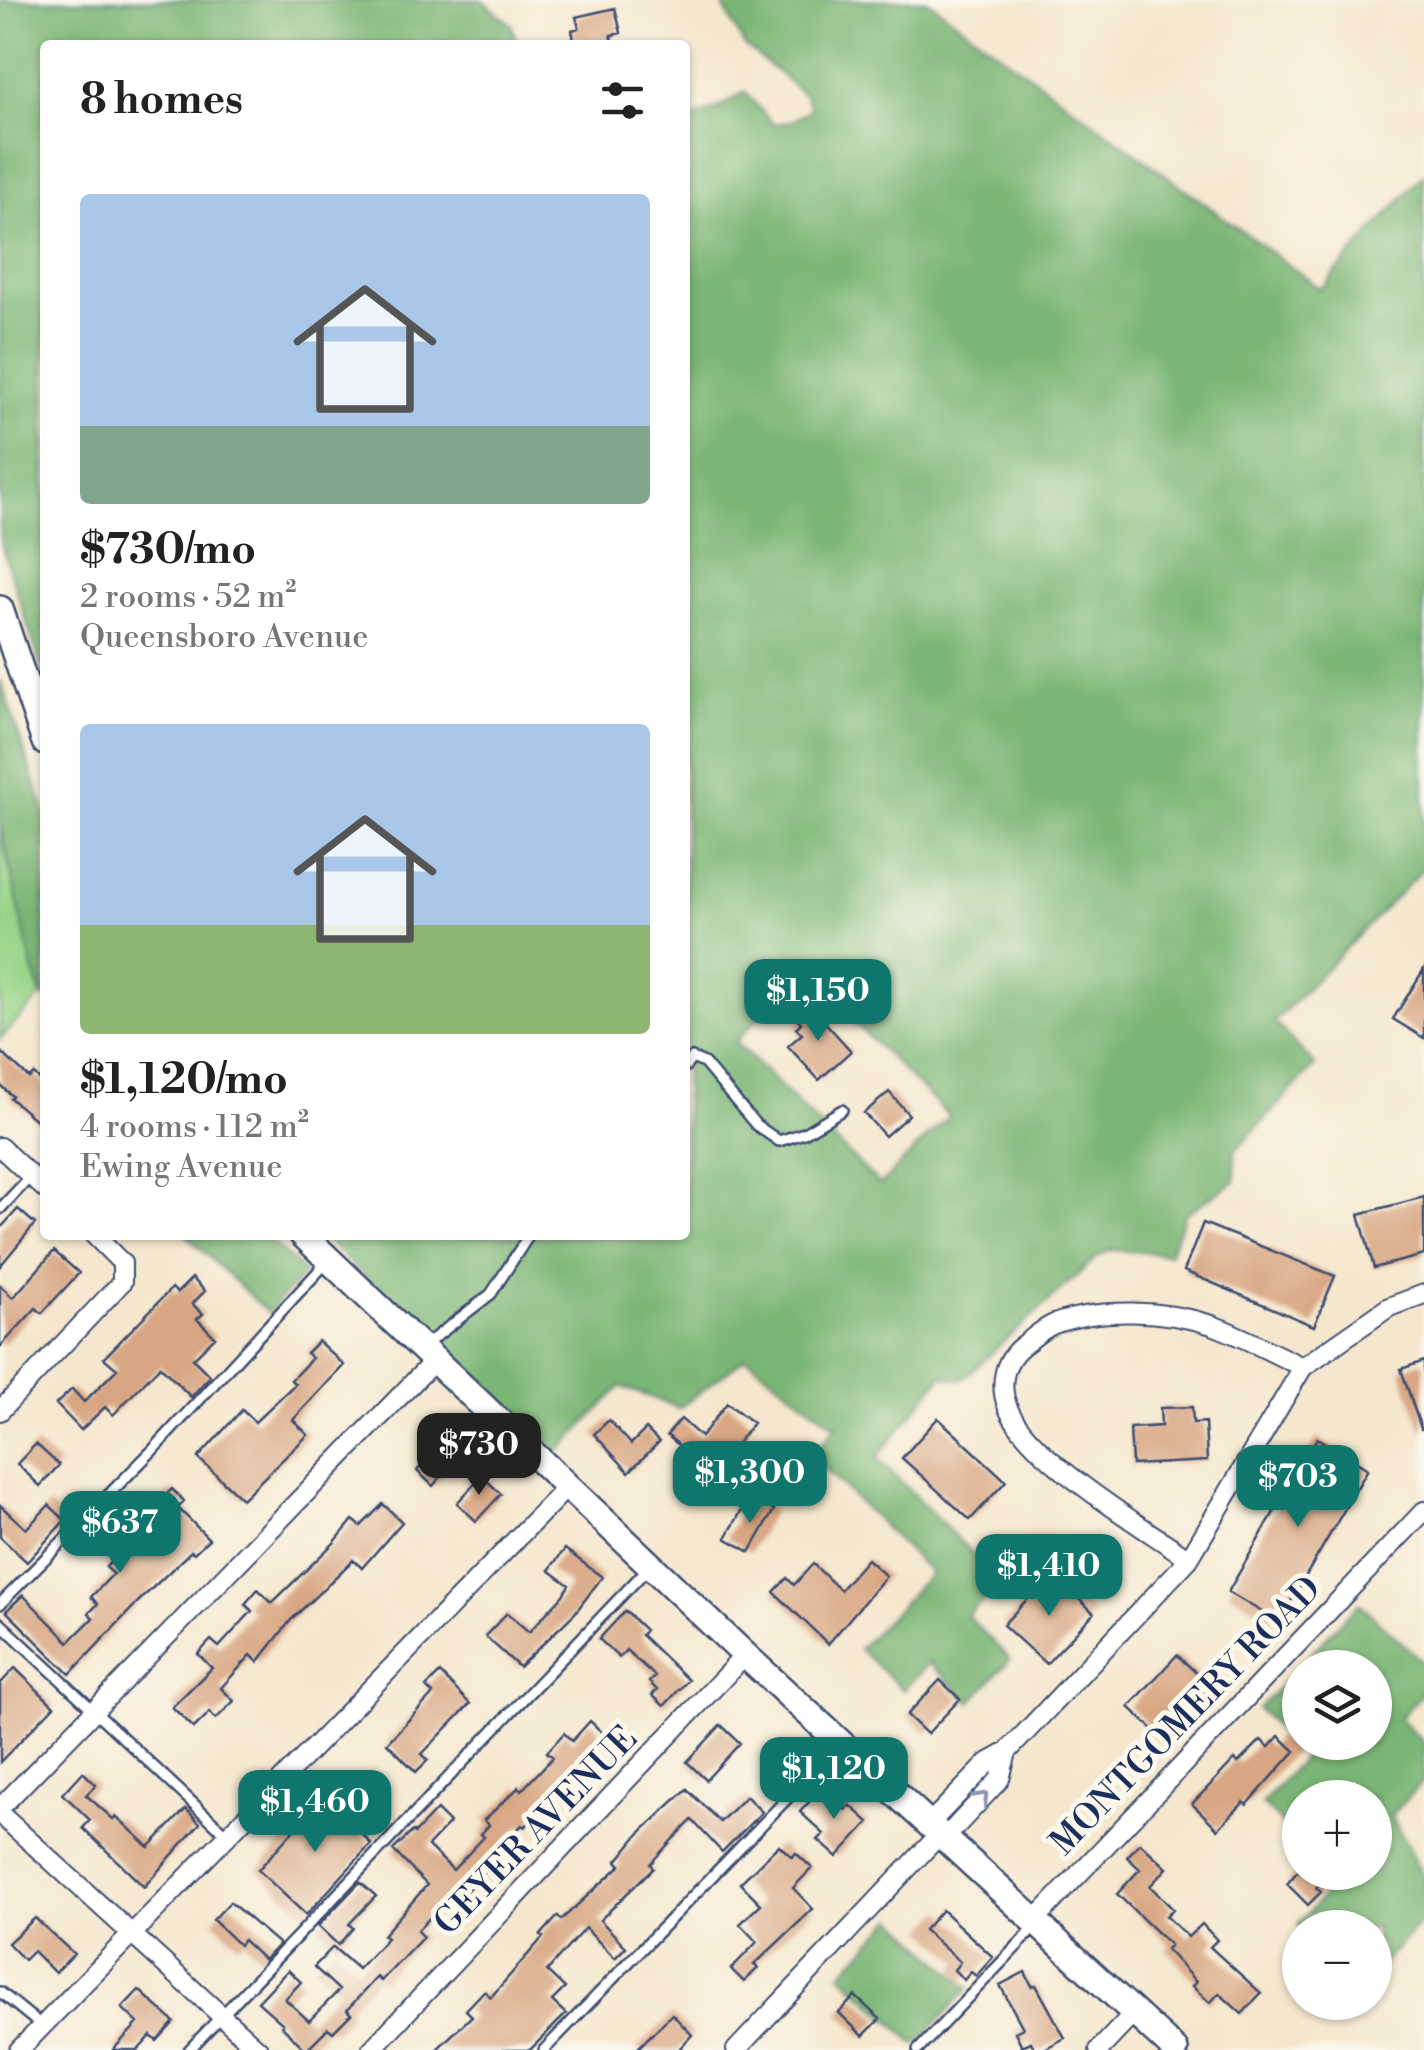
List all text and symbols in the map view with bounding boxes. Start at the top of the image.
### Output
icon: filters [595,73,650,128]
text: 8 homes [80,74,243,127]
icon: home [275,259,455,439]
text: $730/mo [80,524,256,577]
text: 2 rooms · 52 m² [80,577,296,617]
text: Queensboro Avenue [80,617,368,657]
icon: home [275,789,455,969]
pin: $1,150 [737,959,899,1044]
text: $1,150 [766,971,870,1011]
text: $1,120/mo [80,1054,288,1107]
text: 4 rooms · 112 m² [80,1107,309,1147]
text: Ewing Avenue [80,1147,282,1187]
pin: $730 [420,1413,538,1498]
text: $730 [439,1425,519,1465]
pin: $1,300 [669,1441,831,1526]
pin: $703 [1239,1445,1357,1530]
text: $1,300 [695,1453,805,1493]
text: $703 [1258,1457,1338,1497]
pin: $637 [61,1491,179,1576]
text: $637 [82,1503,158,1543]
pin: $1,410 [968,1534,1130,1619]
text: $1,410 [997,1546,1101,1586]
street label: MONTGOMERY ROAD [1042,1568,1330,1864]
map controls [1282,1650,1392,2020]
button: layers [1282,1650,1392,1760]
street label: GEYER AVENUE [425,1718,647,1944]
pin: $1,120 [753,1737,915,1822]
text: $1,120 [782,1749,886,1789]
pin: $1,460 [234,1770,396,1855]
button: + [1282,1780,1392,1890]
text: $1,460 [260,1782,370,1822]
one-way arrow [970,1792,988,1810]
button: − [1282,1910,1392,2020]

